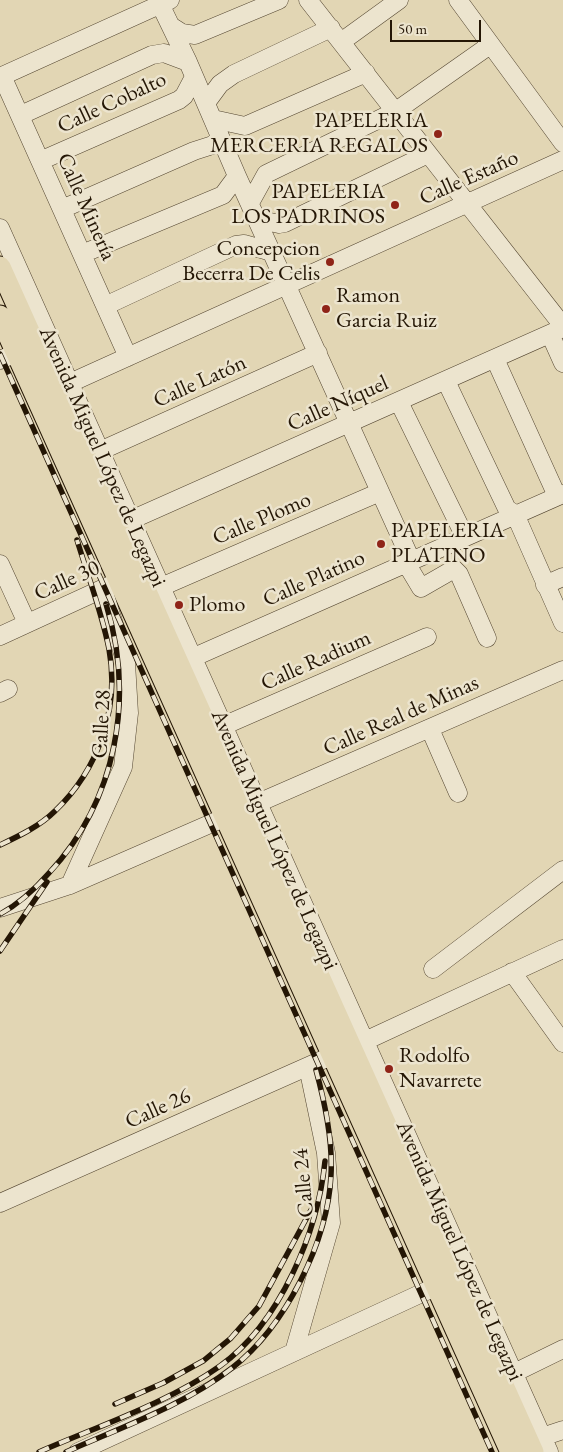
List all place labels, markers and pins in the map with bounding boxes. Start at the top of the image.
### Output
place label: PAPELERIA MERCERIA REGALOS [210,108,428,160]
marker: PAPELERIA MERCERIA REGALOS [432,128,444,140]
place label: PAPELERIA LOS PADRINOS [231,179,385,230]
marker: PAPELERIA LOS PADRINOS [389,199,401,211]
place label: Concepcion Becerra De Celis [182,236,320,288]
marker: Concepcion Becerra De Celis [324,256,336,268]
place label: Ramon Garcia Ruiz [336,283,437,334]
marker: Ramon Garcia Ruiz [320,303,332,315]
place label: PAPELERIA PLATINO [391,518,505,570]
marker: PAPELERIA PLATINO [375,538,387,550]
place label: Plomo [189,592,245,618]
marker: Plomo [173,599,185,611]
place label: Rodolfo Navarrete [399,1043,482,1094]
marker: Rodolfo Navarrete [383,1063,395,1075]

